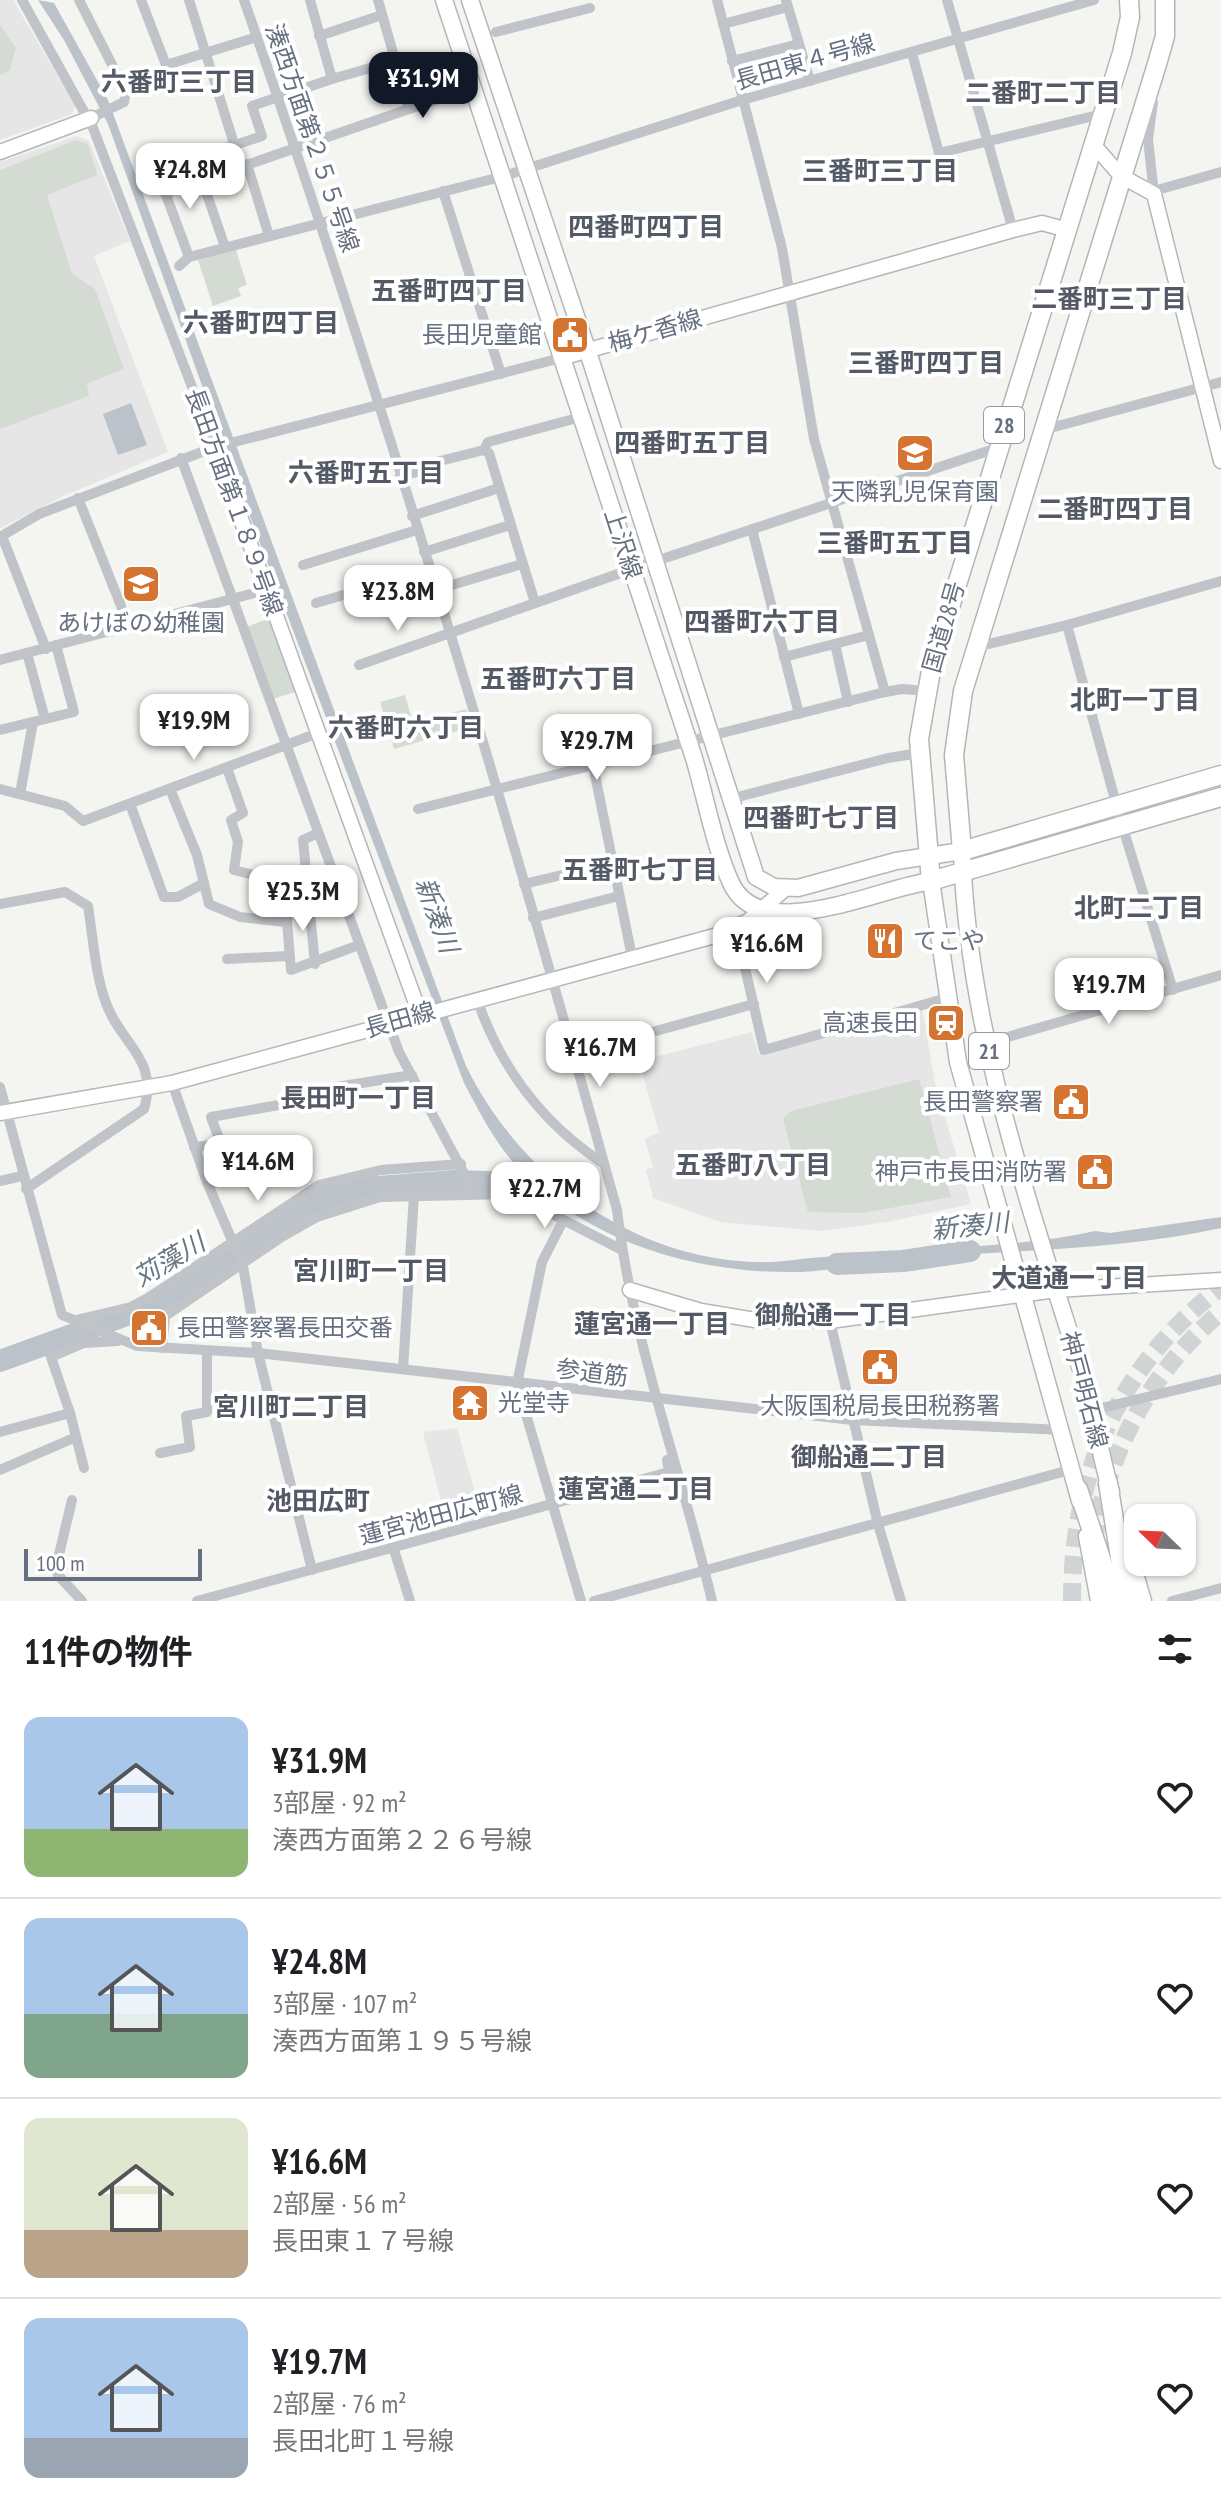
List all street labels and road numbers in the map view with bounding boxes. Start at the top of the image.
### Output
street label: 湊西方面第２５５号線 [259,19,366,256]
street label: 長田東４号線 [731,27,878,96]
street label: 梅ケ香線 [604,302,705,359]
street label: 長田方面第１８９号線 [179,384,290,620]
road number: 28 [984,407,1024,443]
street label: 上沢線 [598,505,649,583]
street label: 国道28号 [916,578,971,676]
street label: 長田線 [361,995,439,1044]
road number: 21 [969,1033,1009,1069]
street label: 神戸明石線 [1054,1328,1115,1452]
street label: 参道筋 [554,1353,630,1392]
street label: 蓮宮池田広町線 [356,1478,526,1551]

